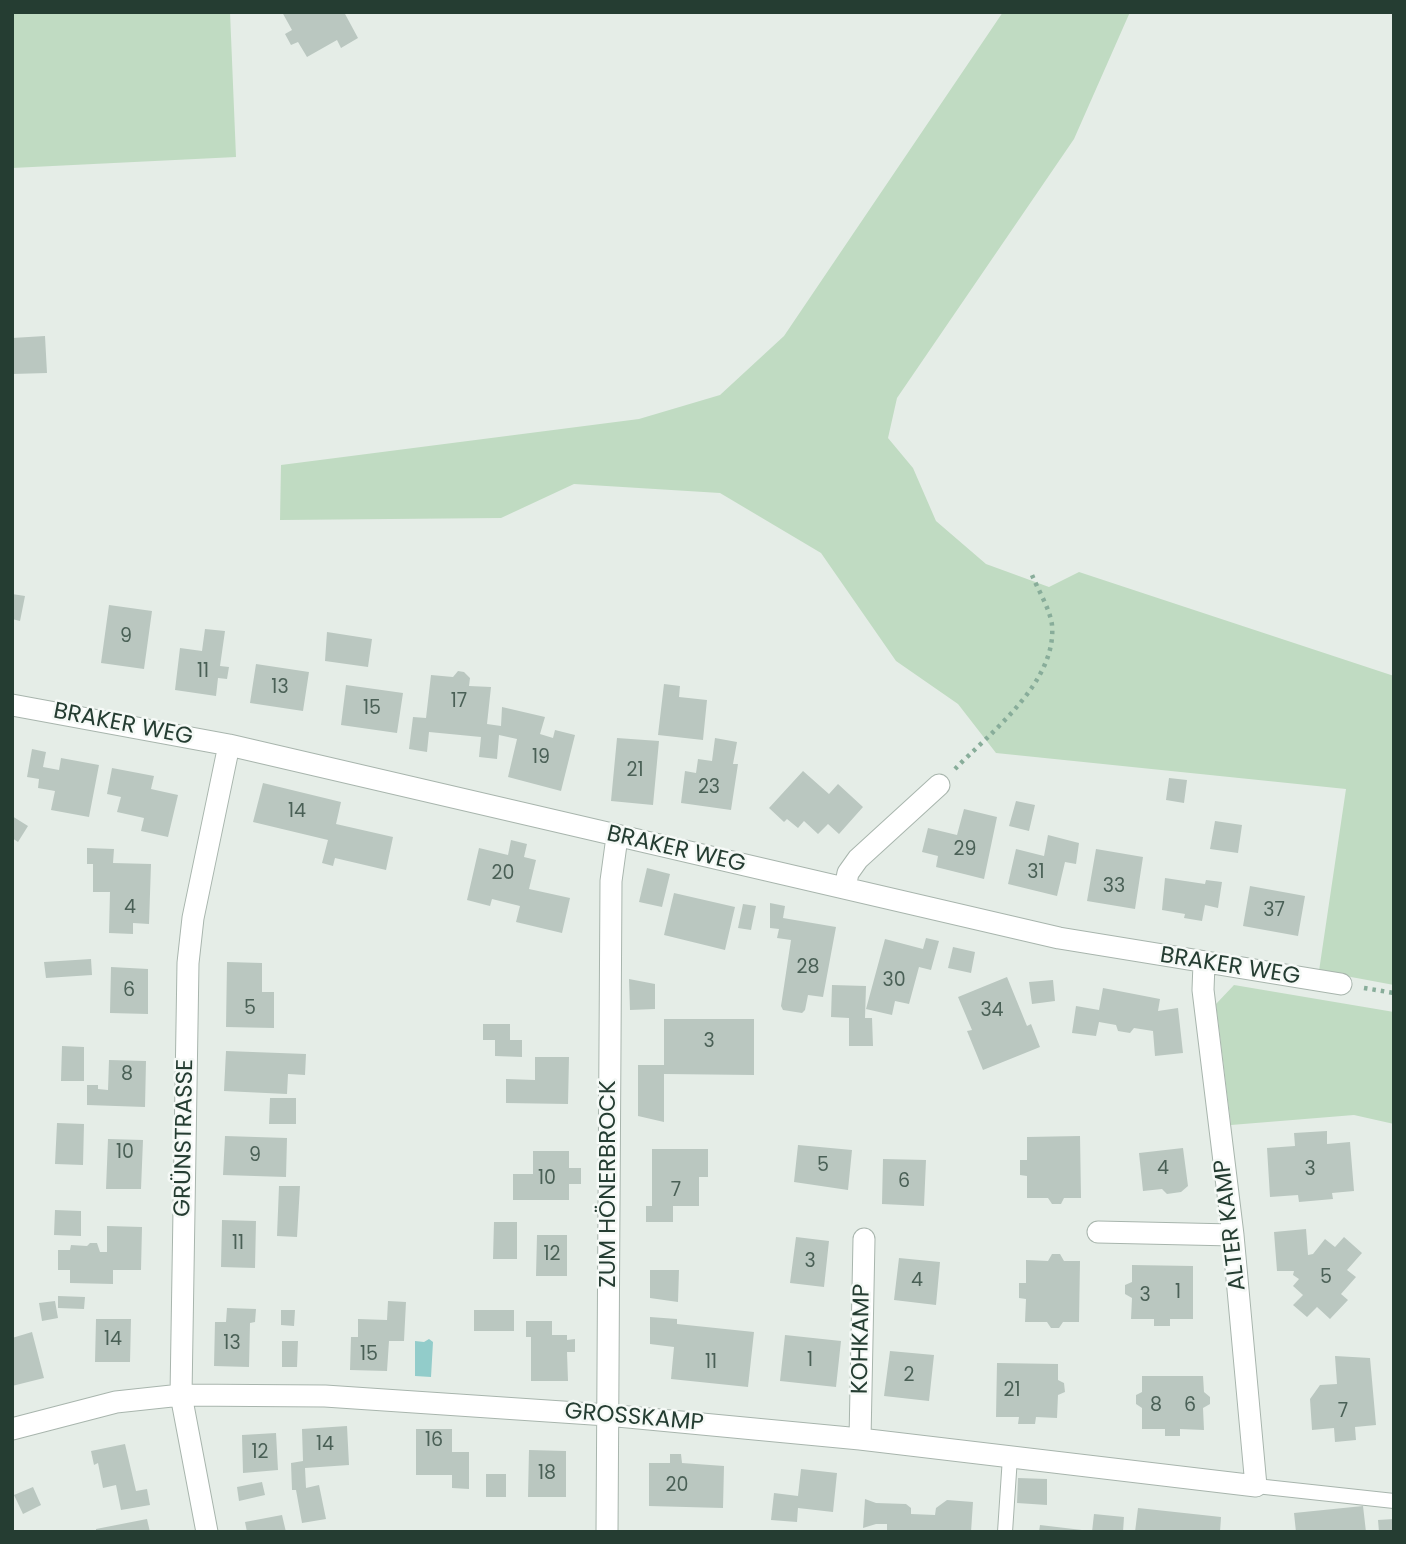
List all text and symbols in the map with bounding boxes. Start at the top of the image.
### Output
house number: 9 [120,626,132,648]
house number: 11 [197,661,209,683]
house number: 13 [271,677,289,699]
house number: 17 [451,691,467,713]
street label: BRAKER WEG [51,698,195,752]
house number: 15 [363,698,381,720]
house number: 19 [532,747,550,769]
house number: 21 [626,760,644,782]
house number: 23 [698,777,720,799]
house number: 14 [288,801,306,823]
street label: BRAKER WEG [604,821,748,879]
house number: 29 [954,839,976,861]
house number: 31 [1027,862,1045,884]
house number: 20 [492,863,514,885]
house number: 33 [1103,876,1125,898]
house number: 4 [124,897,136,919]
house number: 37 [1263,900,1285,922]
street label: BRAKER WEG [1158,942,1302,992]
house number: 28 [797,957,819,979]
house number: 30 [882,970,906,992]
house number: 6 [123,980,135,1002]
house number: 5 [244,998,256,1020]
house number: 34 [980,1000,1004,1022]
house number: 3 [703,1031,715,1053]
street label: GRÜNSTRASSE [170,1059,200,1217]
house number: 8 [121,1064,133,1086]
street label: ZUM HÖNERBROCK [595,1080,623,1288]
house number: 10 [116,1142,134,1164]
house number: 9 [249,1145,261,1167]
house number: 5 [817,1155,829,1177]
house number: 4 [1157,1158,1169,1180]
street label: ALTER KAMP [1209,1158,1253,1292]
house number: 3 [1304,1159,1316,1181]
house number: 10 [538,1168,556,1190]
house number: 6 [898,1171,910,1193]
house number: 7 [671,1180,681,1202]
house number: 11 [232,1233,244,1255]
house number: 12 [543,1244,561,1266]
house number: 3 [804,1251,816,1273]
house number: 5 [1320,1267,1332,1289]
house number: 4 [911,1270,923,1292]
house number: 1 [1175,1282,1181,1304]
street label: KOHKAMP [847,1284,877,1394]
house number: 3 [1139,1285,1151,1307]
house number: 14 [104,1329,122,1351]
house number: 13 [223,1333,241,1355]
house number: 15 [360,1344,378,1366]
house number: 1 [807,1350,813,1372]
house number: 11 [705,1352,717,1374]
house number: 2 [904,1365,914,1387]
house number: 21 [1003,1380,1021,1402]
house number: 8 [1150,1395,1162,1417]
house number: 6 [1184,1395,1196,1417]
street label: GROSSKAMP [563,1398,705,1438]
house number: 7 [1338,1401,1348,1423]
house number: 16 [425,1430,443,1452]
house number: 14 [316,1434,334,1456]
house number: 12 [251,1442,269,1464]
house number: 18 [538,1463,556,1485]
house number: 20 [666,1475,688,1497]

